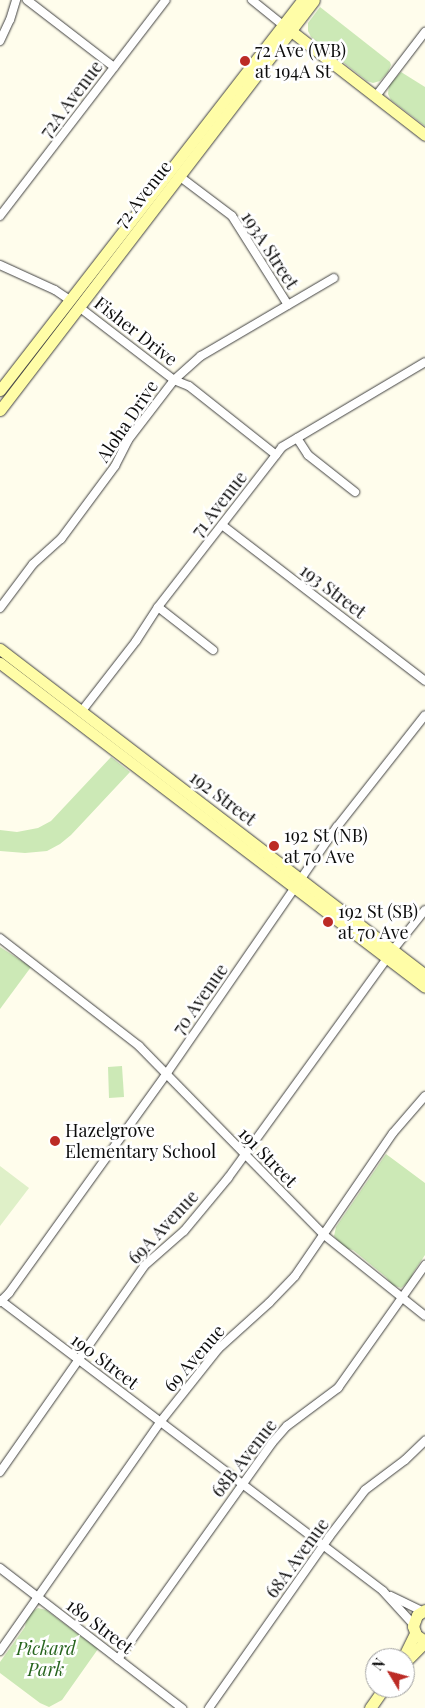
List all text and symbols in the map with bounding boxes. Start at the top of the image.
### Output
place label: 72 Ave (WB) at 194A St [255,40,347,82]
marker: 72 Ave (WB) at 194A St [239,55,251,67]
street label: 72A Avenue [35,56,107,142]
street label: 72 Avenue [110,156,176,232]
street label: 193A Street [237,207,303,293]
street label: Fisher Drive [90,292,182,370]
street label: Aloha Drive [92,376,162,466]
street label: 71 Avenue [187,467,251,541]
street label: 193 Street [296,559,370,623]
street label: 192 Street [186,766,260,830]
place label: 192 St (NB) at 70 Ave [284,825,368,868]
marker: 192 St (NB) at 70 Ave [268,840,280,852]
place label: 192 St (SB) at 70 Ave [338,901,418,944]
marker: 192 St (SB) at 70 Ave [322,916,334,928]
street label: 70 Avenue [168,959,232,1039]
place label: Hazelgrove Elementary School [65,1120,217,1162]
street label: 191 Street [234,1122,302,1192]
marker: Hazelgrove Elementary School [49,1135,61,1147]
street label: 69A Avenue [123,1185,203,1269]
street label: 69 Avenue [159,1320,229,1396]
street label: 190 Street [67,1328,143,1394]
street label: 68B Avenue [207,1414,281,1502]
street label: 68A Avenue [261,1514,333,1602]
street label: 189 Street [62,1594,138,1658]
park label: Pickard Park [16,1638,76,1680]
north arrow [365,1648,415,1698]
text: N [368,1655,389,1674]

